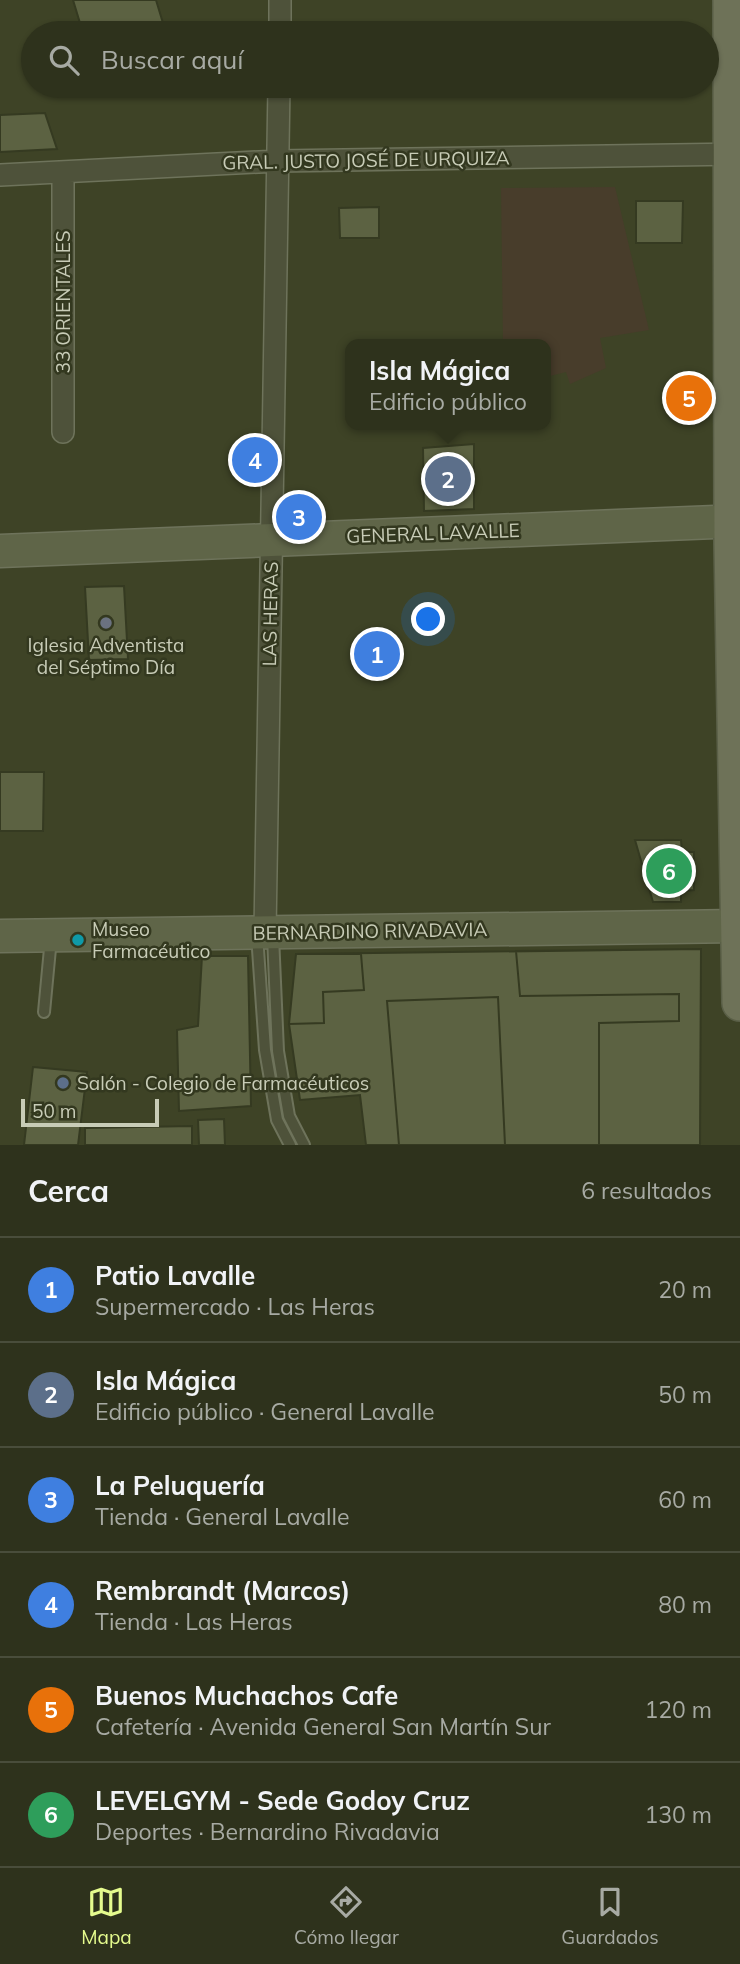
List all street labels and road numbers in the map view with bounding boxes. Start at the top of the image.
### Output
street label: GRAL. JUSTO JOSÉ DE URQUIZA [222,145,510,175]
street label: 33 ORIENTALES [51,230,75,374]
street label: GENERAL LAVALLE [346,518,520,548]
street label: LAS HERAS [257,561,283,667]
street label: BERNARDINO RIVADAVIA [252,917,488,945]

